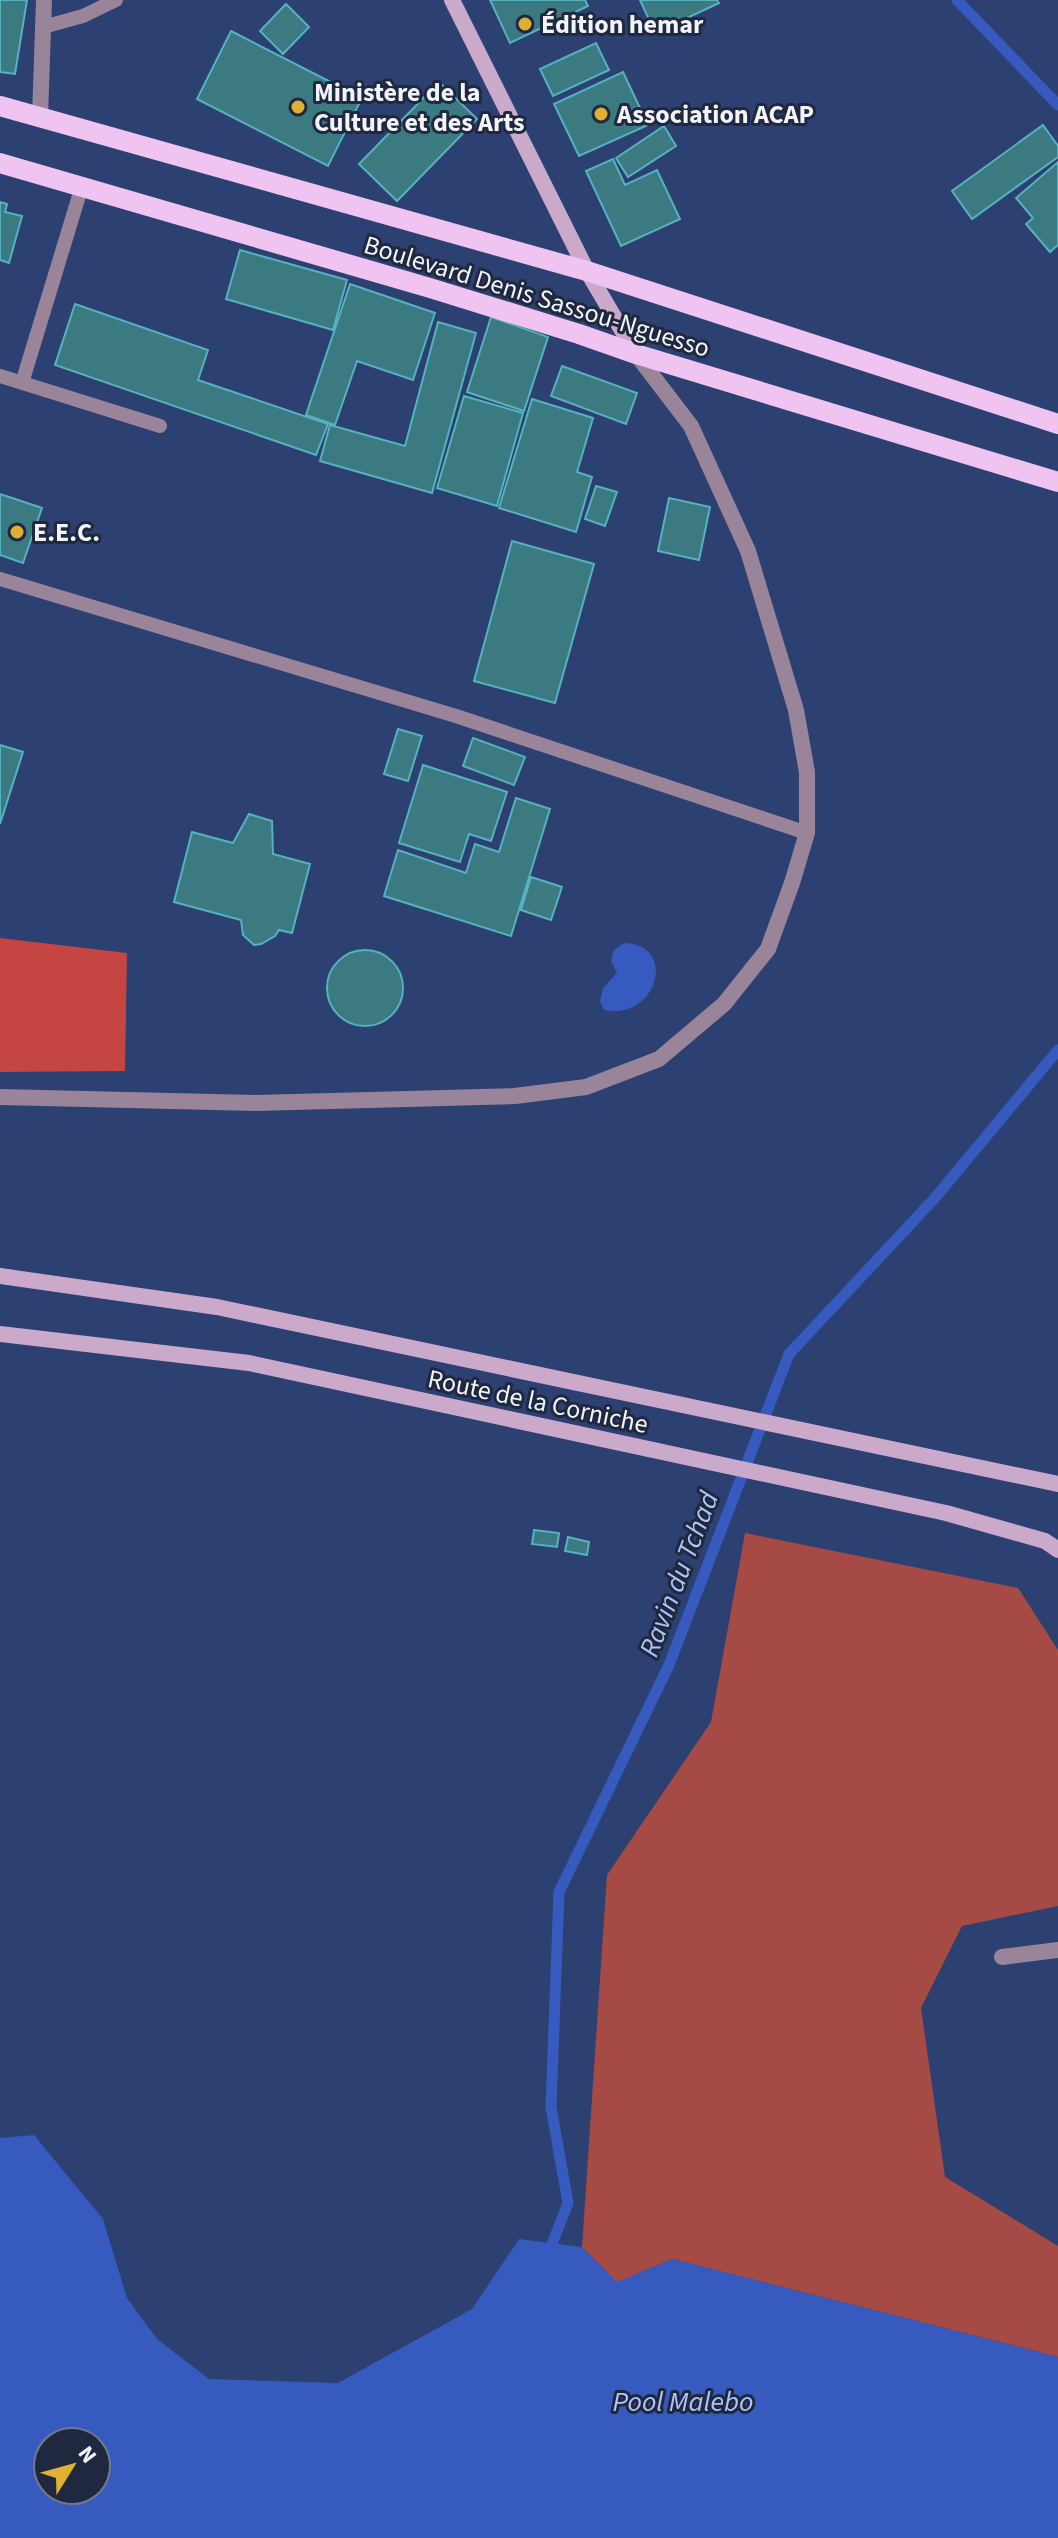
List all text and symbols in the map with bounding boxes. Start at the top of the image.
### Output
place label: Édition hemar [541,6,704,43]
marker: Édition hemar [516,15,534,33]
place label: Ministère de la Culture et des Arts [314,74,524,141]
place label: Association ACAP [616,96,814,133]
marker: Ministère de la Culture et des Arts [289,98,307,116]
marker: Association ACAP [592,105,610,123]
street label: Boulevard Denis Sassou-Nguesso [359,226,714,367]
place label: E.E.C. [33,514,100,551]
marker: E.E.C. [8,523,26,541]
street label: Route de la Corniche [424,1360,651,1443]
water label: Ravin du Tchad [629,1485,729,1663]
water label: Pool Malebo [613,2382,753,2422]
north arrow [32,2426,112,2506]
text: N [70,2439,104,2470]

